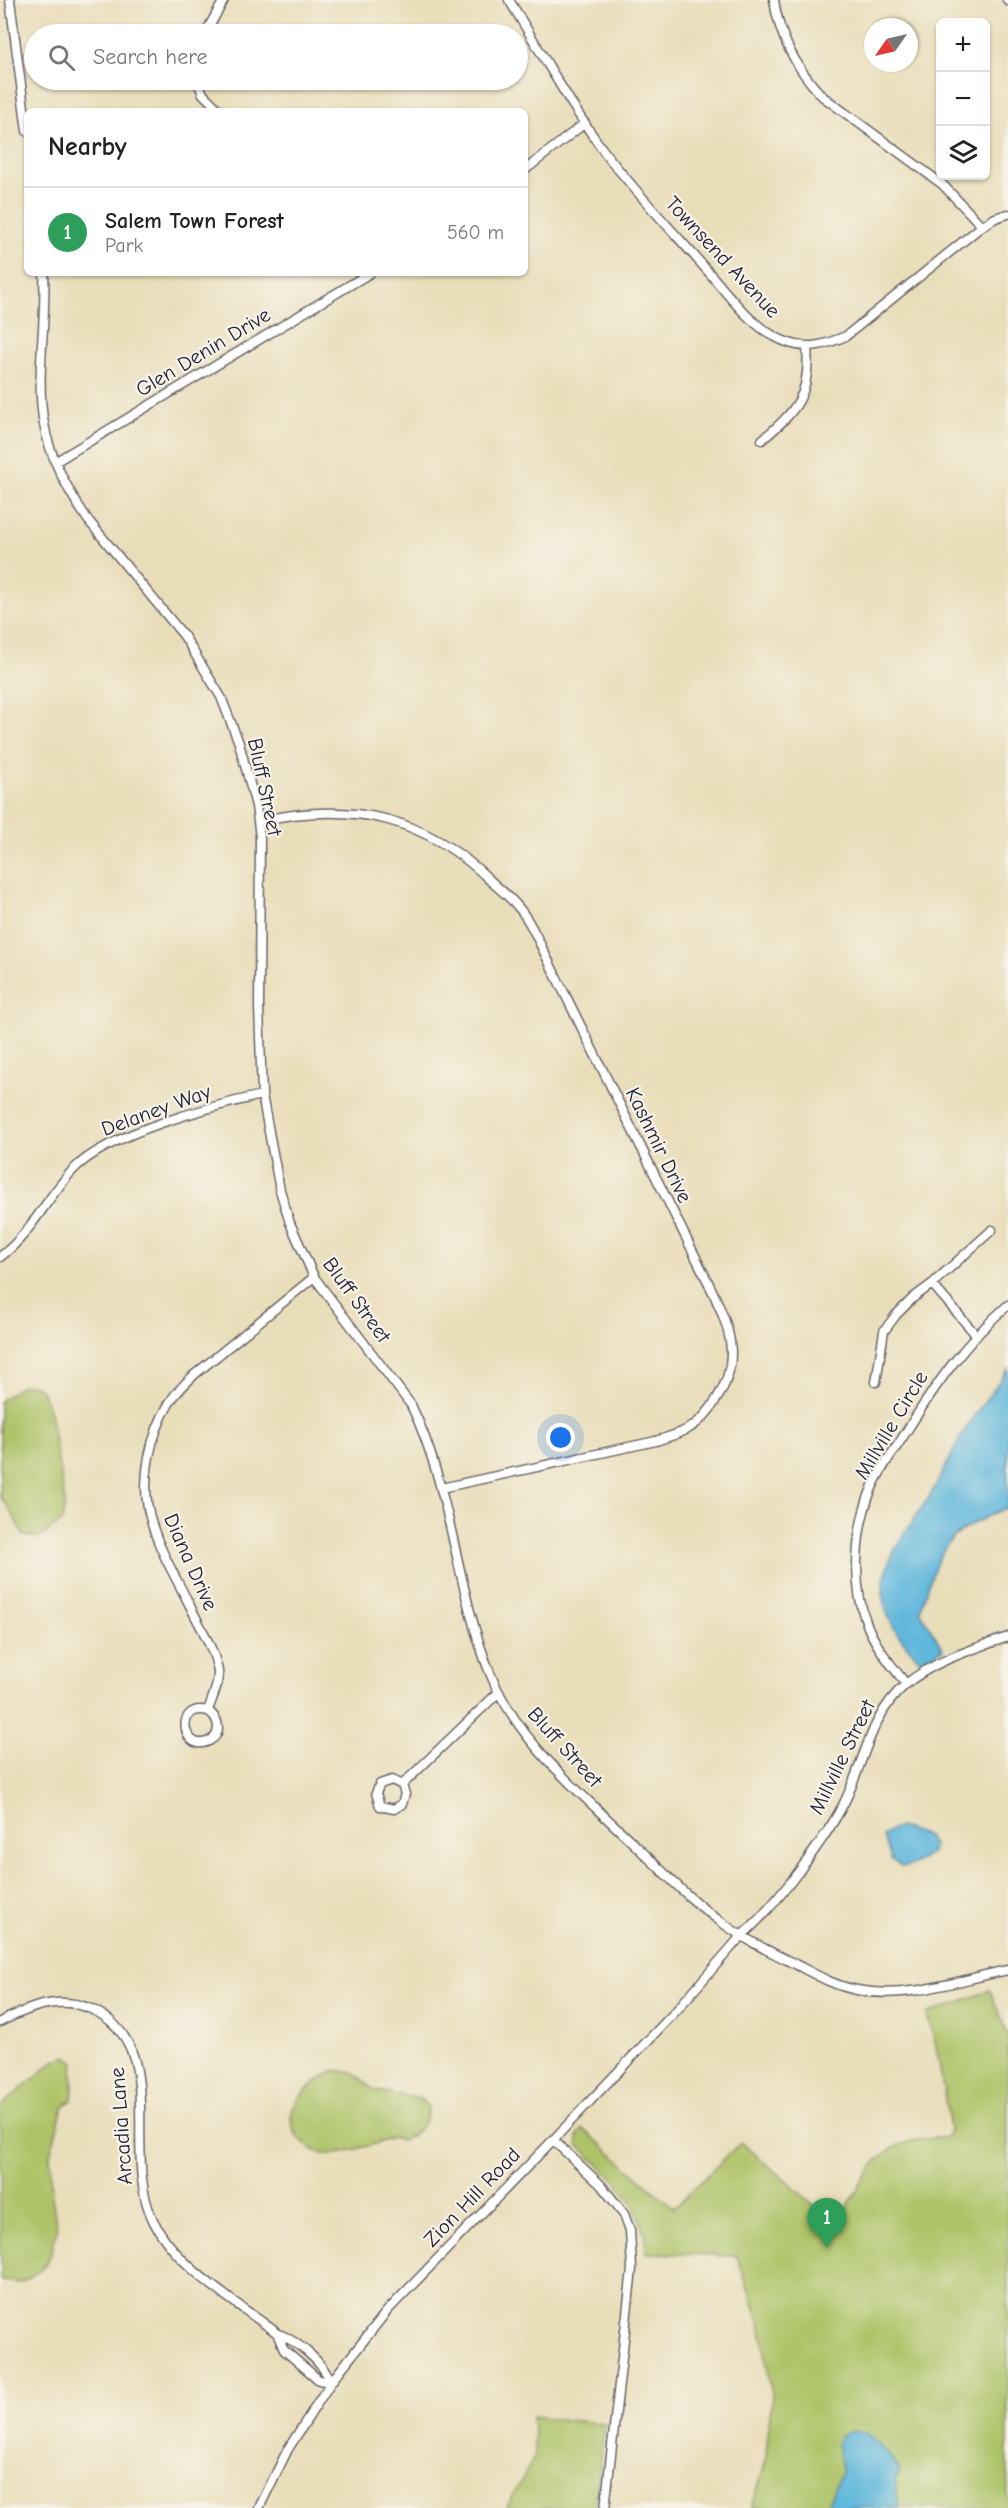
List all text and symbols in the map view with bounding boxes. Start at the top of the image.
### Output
north arrow [864,18,918,72]
map controls [936,18,990,180]
button: + [936,18,990,72]
search box [24,24,528,90]
icon: search [45,41,78,74]
text: Search here [93,44,208,70]
button: − [936,72,990,126]
button: layers [936,126,990,180]
text: Nearby [48,132,127,162]
street label: Townsend Avenue [661,191,785,323]
text: Salem Town Forest [105,208,284,234]
text: 1 [64,221,71,244]
text: 560 m [447,221,504,244]
text: Park [105,234,143,257]
street label: Glen Denin Drive [131,302,275,402]
street label: Bluff Street [243,736,287,839]
street label: Delaney Way [98,1079,215,1141]
street label: Kashmir Drive [621,1083,697,1207]
street label: Bluff Street [318,1253,397,1348]
street label: Millville Circle [849,1366,933,1484]
your location [546,1423,575,1452]
street label: Diana Drive [159,1510,223,1614]
street label: Millville Street [804,1695,880,1818]
street label: Bluff Street [523,1702,608,1793]
street label: Arcadia Lane [105,2066,137,2186]
street label: Zion Hill Road [419,2143,525,2251]
pin: 1 [808,2198,846,2248]

